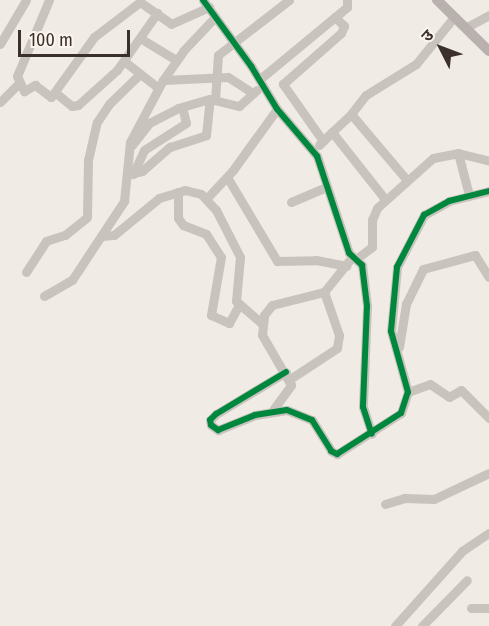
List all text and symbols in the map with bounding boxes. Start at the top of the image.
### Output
scale bar [21,18,134,56]
north arrow [411,18,471,78]
text: उ [417,26,437,45]
text: 100 m [29,29,73,51]

